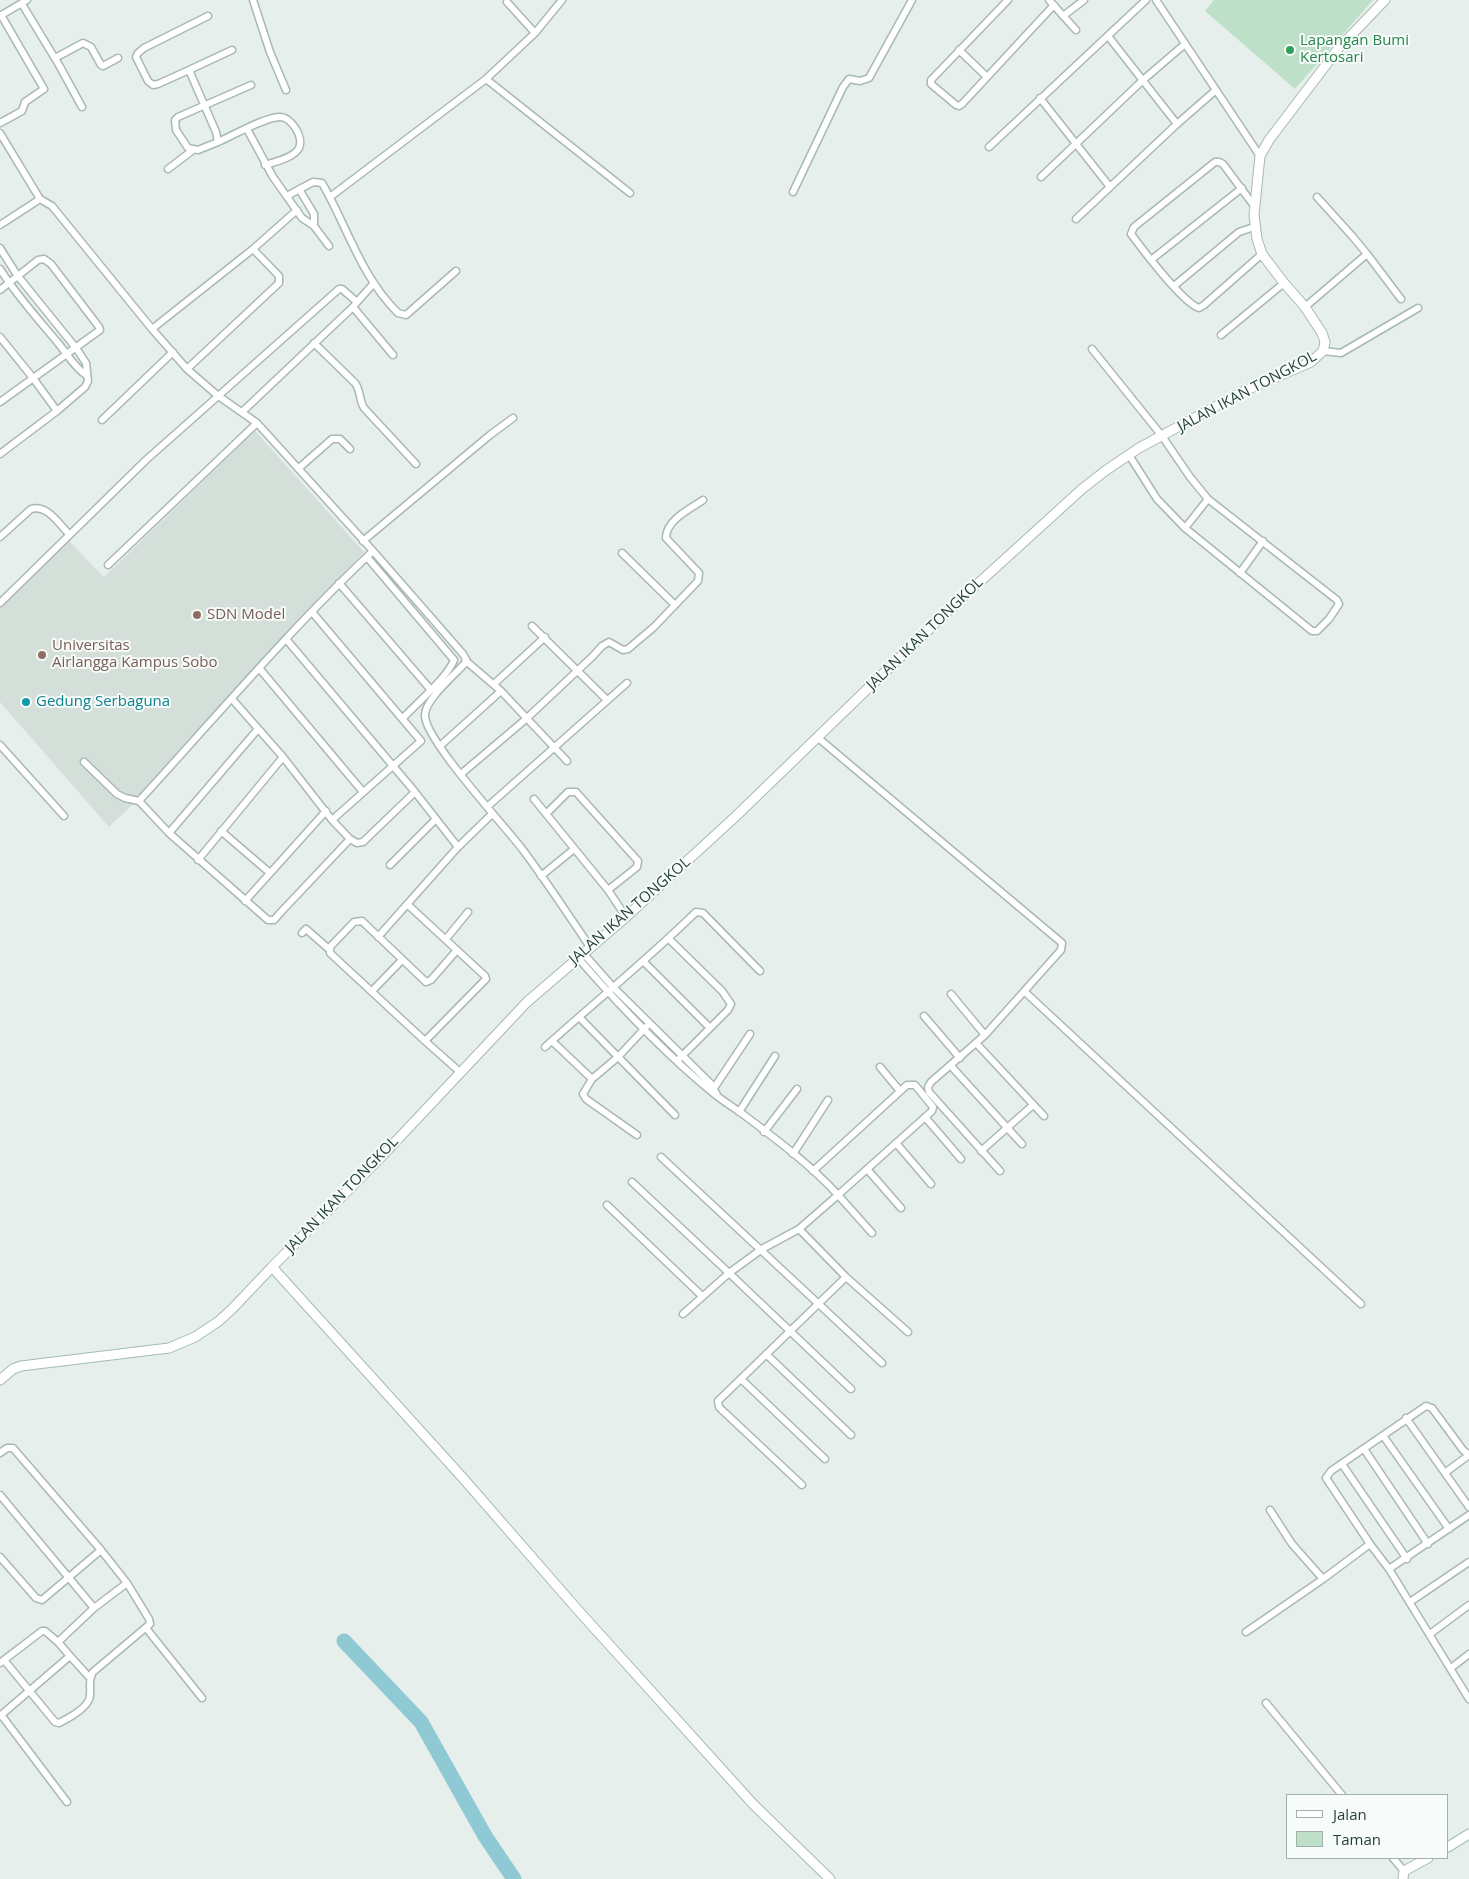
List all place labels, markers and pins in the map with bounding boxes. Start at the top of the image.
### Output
place label: Lapangan Bumi Kertosari [1300,32,1409,67]
marker: Lapangan Bumi Kertosari [1284,44,1296,56]
place label: SDN Model [207,606,285,624]
marker: SDN Model [191,609,203,621]
place label: Universitas Airlangga Kampus Sobo [52,637,218,672]
marker: Universitas Airlangga Kampus Sobo [36,649,48,661]
place label: Gedung Serbaguna [36,693,170,711]
marker: Gedung Serbaguna [20,696,32,708]

